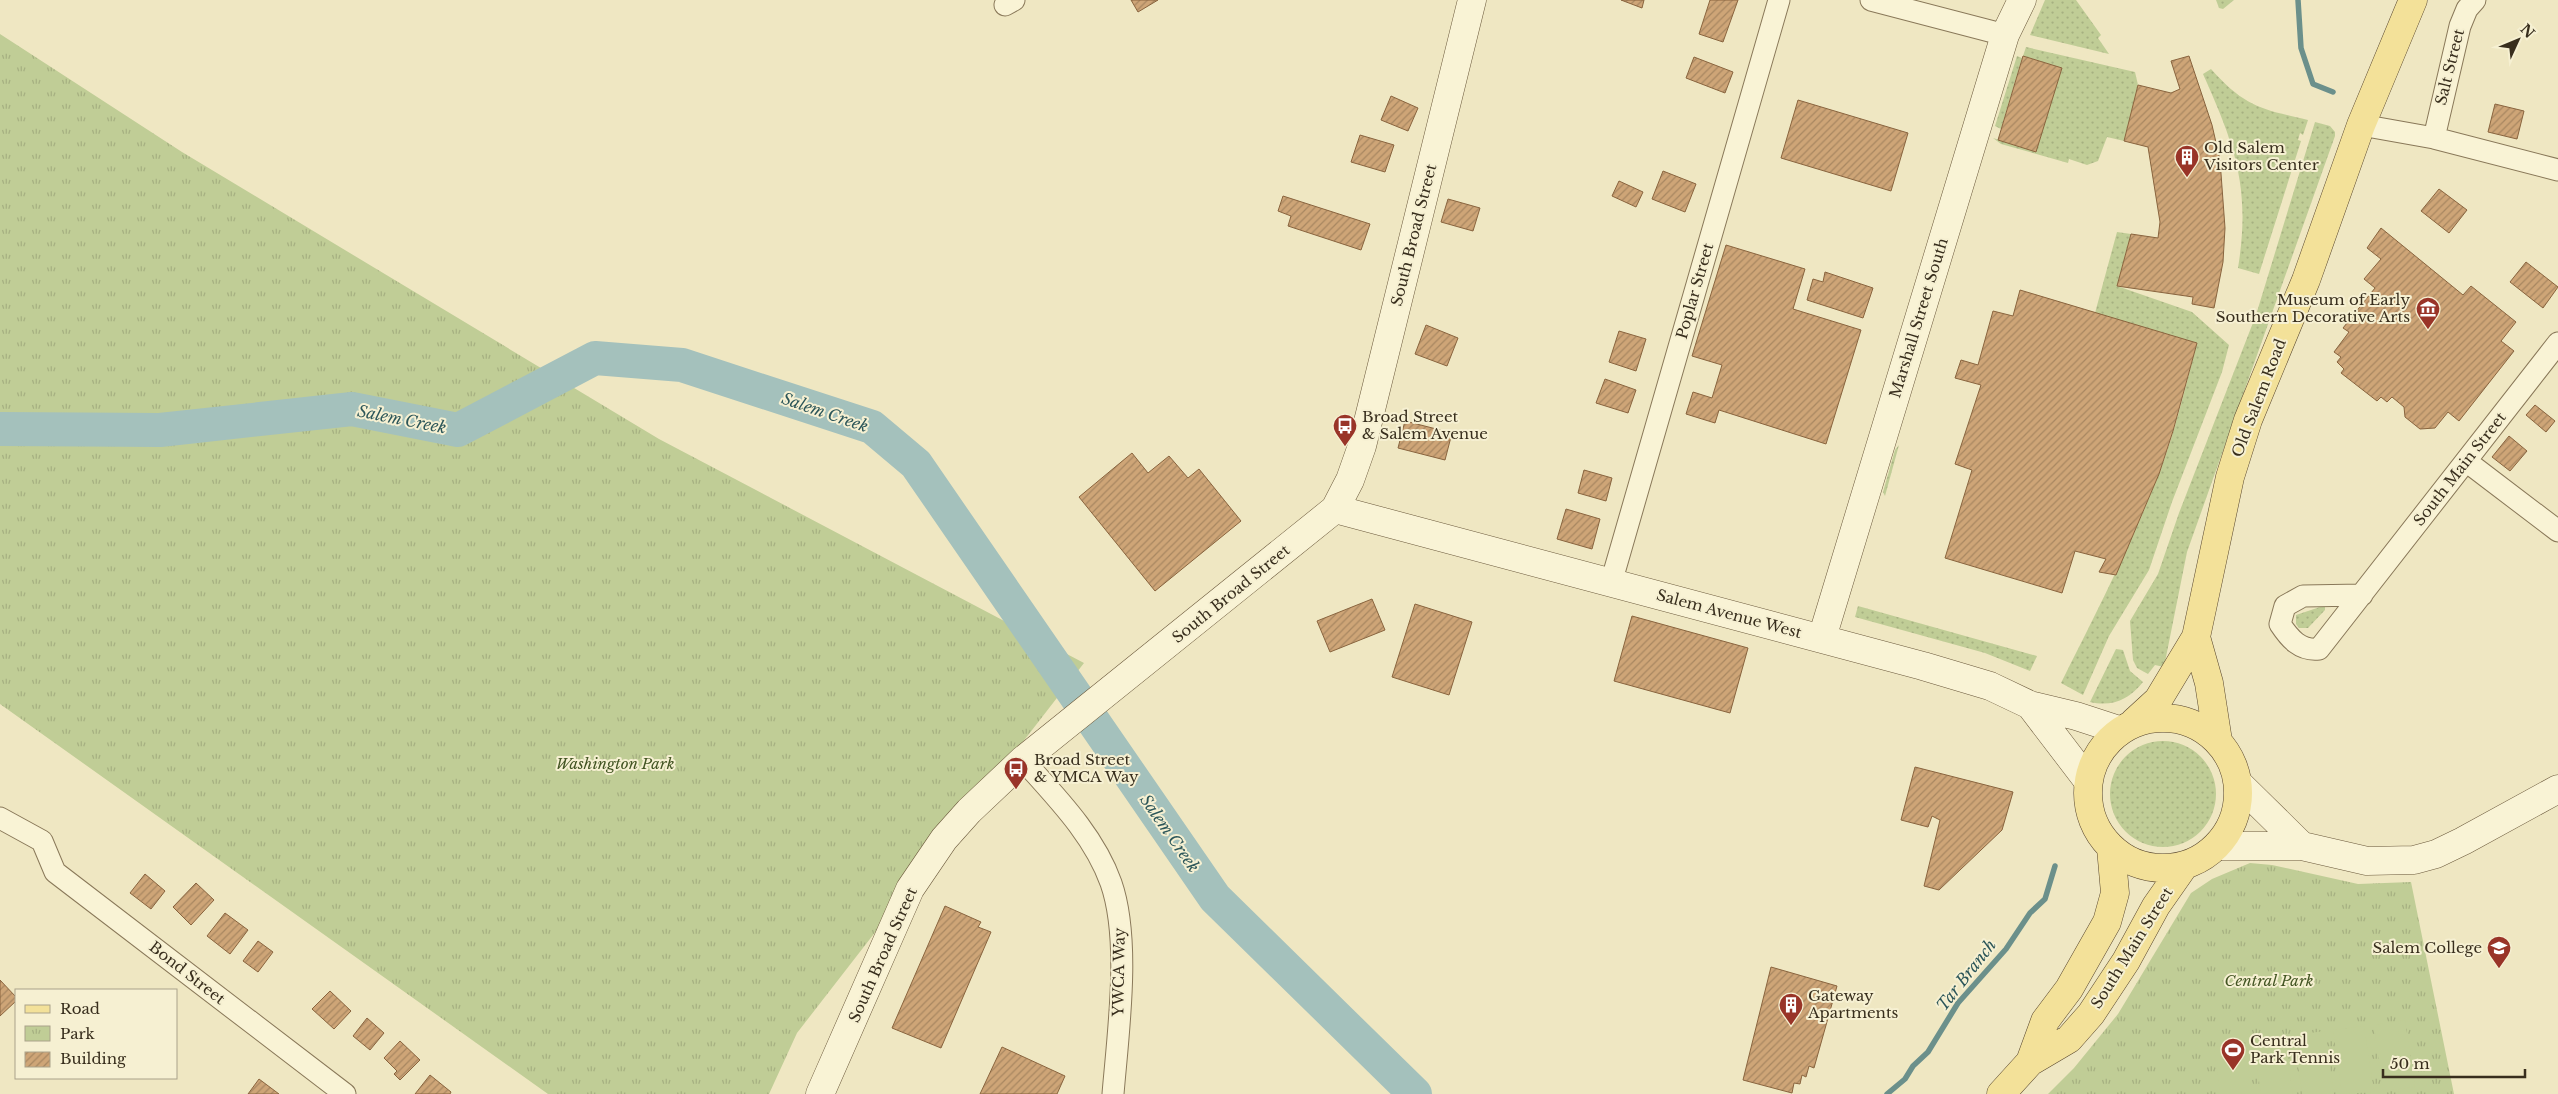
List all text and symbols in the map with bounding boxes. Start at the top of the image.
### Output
north arrow [2493,15,2543,65]
text: N [2516,20,2538,42]
street label: Salt Street [2431,26,2468,107]
place label: Old Salem Visitors Center [2203,138,2320,174]
building icon: Old Salem Visitors Center [2174,144,2200,178]
street label: South Broad Street [1387,161,1440,308]
street label: Marshall Street South [1885,236,1952,400]
street label: Poplar Street [1672,240,1717,341]
place label: Museum of Early Southern Decorative Arts [2216,290,2410,326]
museum icon: Museum of Early Southern Decorative Arts [2415,296,2441,330]
street label: Old Salem Road [2227,336,2290,460]
water label: Salem Creek [779,388,871,436]
water label: Salem Creek [356,401,448,437]
place label: Broad Street & Salem Avenue [1362,407,1488,443]
street label: South Main Street [2409,408,2510,529]
bus stop icon: Broad Street & Salem Avenue [1332,413,1358,447]
street label: South Broad Street [1168,540,1294,647]
street label: Salem Avenue West [1654,585,1804,642]
place label: Broad Street & YMCA Way [1034,750,1139,786]
park label: Washington Park [556,754,674,773]
bus stop icon: Broad Street & YMCA Way [1003,756,1029,790]
water label: Salem Creek [1136,790,1204,876]
street label: South Main Street [2087,883,2177,1012]
street label: South Broad Street [844,884,921,1025]
street label: YWCA Way [1108,927,1129,1018]
water label: Tar Branch [1932,935,2000,1015]
school or university icon: Salem College [2486,935,2512,969]
street label: Bond Street [146,937,229,1008]
place label: Salem College [2372,938,2482,957]
park label: Central Park [2225,971,2313,990]
place label: Gateway Apartments [1807,986,1899,1022]
legend [15,989,178,1079]
building icon: Gateway Apartments [1778,992,1804,1026]
text: Road [60,999,100,1018]
text: Park [60,1024,96,1043]
place label: Central Park Tennis [2250,1031,2340,1067]
sports icon: Central Park Tennis [2220,1037,2246,1071]
scale bar [2383,1046,2526,1078]
text: Building [60,1049,127,1068]
text: 50 m [2390,1054,2430,1073]

